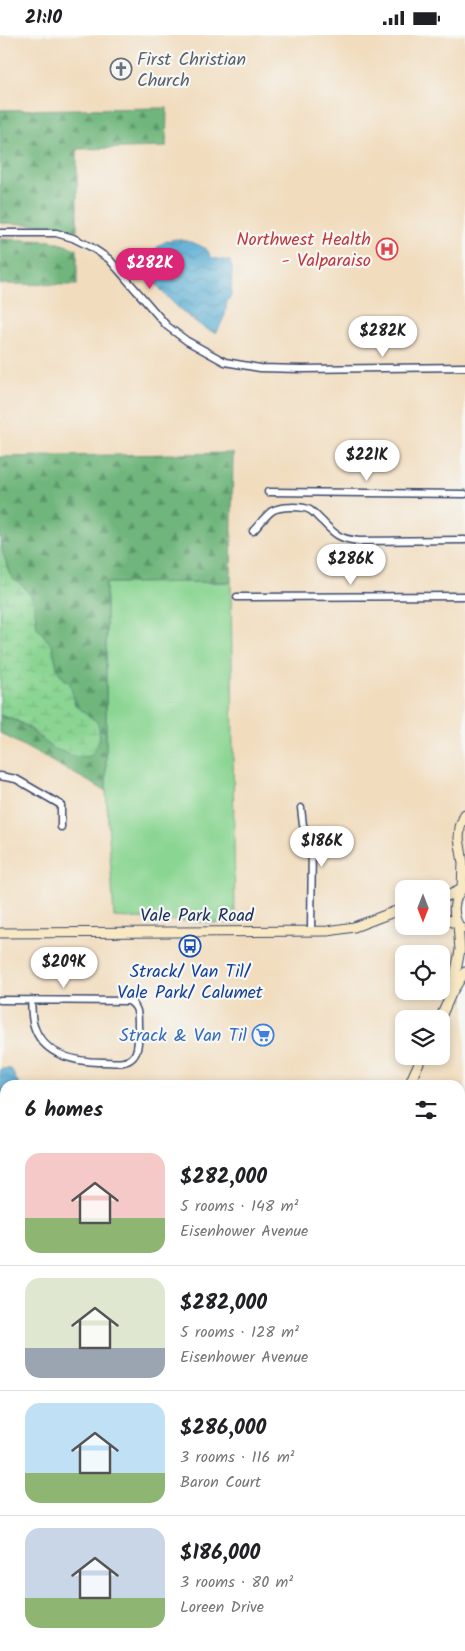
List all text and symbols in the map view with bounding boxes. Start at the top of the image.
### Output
text: 21:10 [25,3,62,33]
place label: First Christian Church [137,46,246,96]
church icon: First Christian Church [109,57,133,81]
place label: Northwest Health - Valparaiso [236,226,371,276]
hospital icon: Northwest Health - Valparaiso [375,237,399,261]
pin: $282K [115,247,185,290]
text: $282K [126,251,174,276]
pin: $282K [348,315,418,358]
text: $282K [359,319,407,344]
pin: $221K [332,439,402,482]
text: $221K [346,443,388,468]
pin: $286K [316,543,386,586]
text: $286K [328,547,374,572]
pin: $186K [287,825,357,868]
text: $186K [301,829,343,854]
north arrow [395,880,450,935]
map controls [395,880,450,1065]
street label: Vale Park Road [140,902,255,931]
bus stop icon: Strack/ Van Til/ Vale Park/ Calumet [178,934,202,958]
button: locate [395,945,450,1000]
pin: $209K [29,947,99,989]
text: $209K [42,950,86,975]
place label: Strack/ Van Til/ Vale Park/ Calumet [117,958,264,1008]
button: layers [395,1010,450,1065]
place label: Strack & Van Til [119,1022,248,1051]
supermarket icon: Strack & Van Til [251,1023,275,1047]
text: 6 homes [25,1094,103,1127]
icon: filters [412,1096,440,1124]
text: $282,000 [180,1161,267,1194]
icon: home [65,1173,125,1233]
text: 5 rooms · 148 m² [180,1194,299,1219]
text: Eisenhower Avenue [180,1219,308,1244]
text: $282,000 [180,1287,267,1320]
icon: home [65,1298,125,1358]
text: 5 rooms · 128 m² [180,1320,299,1345]
text: Eisenhower Avenue [180,1345,308,1370]
text: $286,000 [180,1412,266,1445]
icon: home [65,1423,125,1483]
text: 3 rooms · 116 m² [180,1445,295,1470]
text: Baron Court [180,1470,261,1495]
text: $186,000 [180,1537,260,1570]
icon: home [65,1548,125,1608]
text: 3 rooms · 80 m² [180,1570,293,1595]
text: Loreen Drive [180,1595,264,1620]

